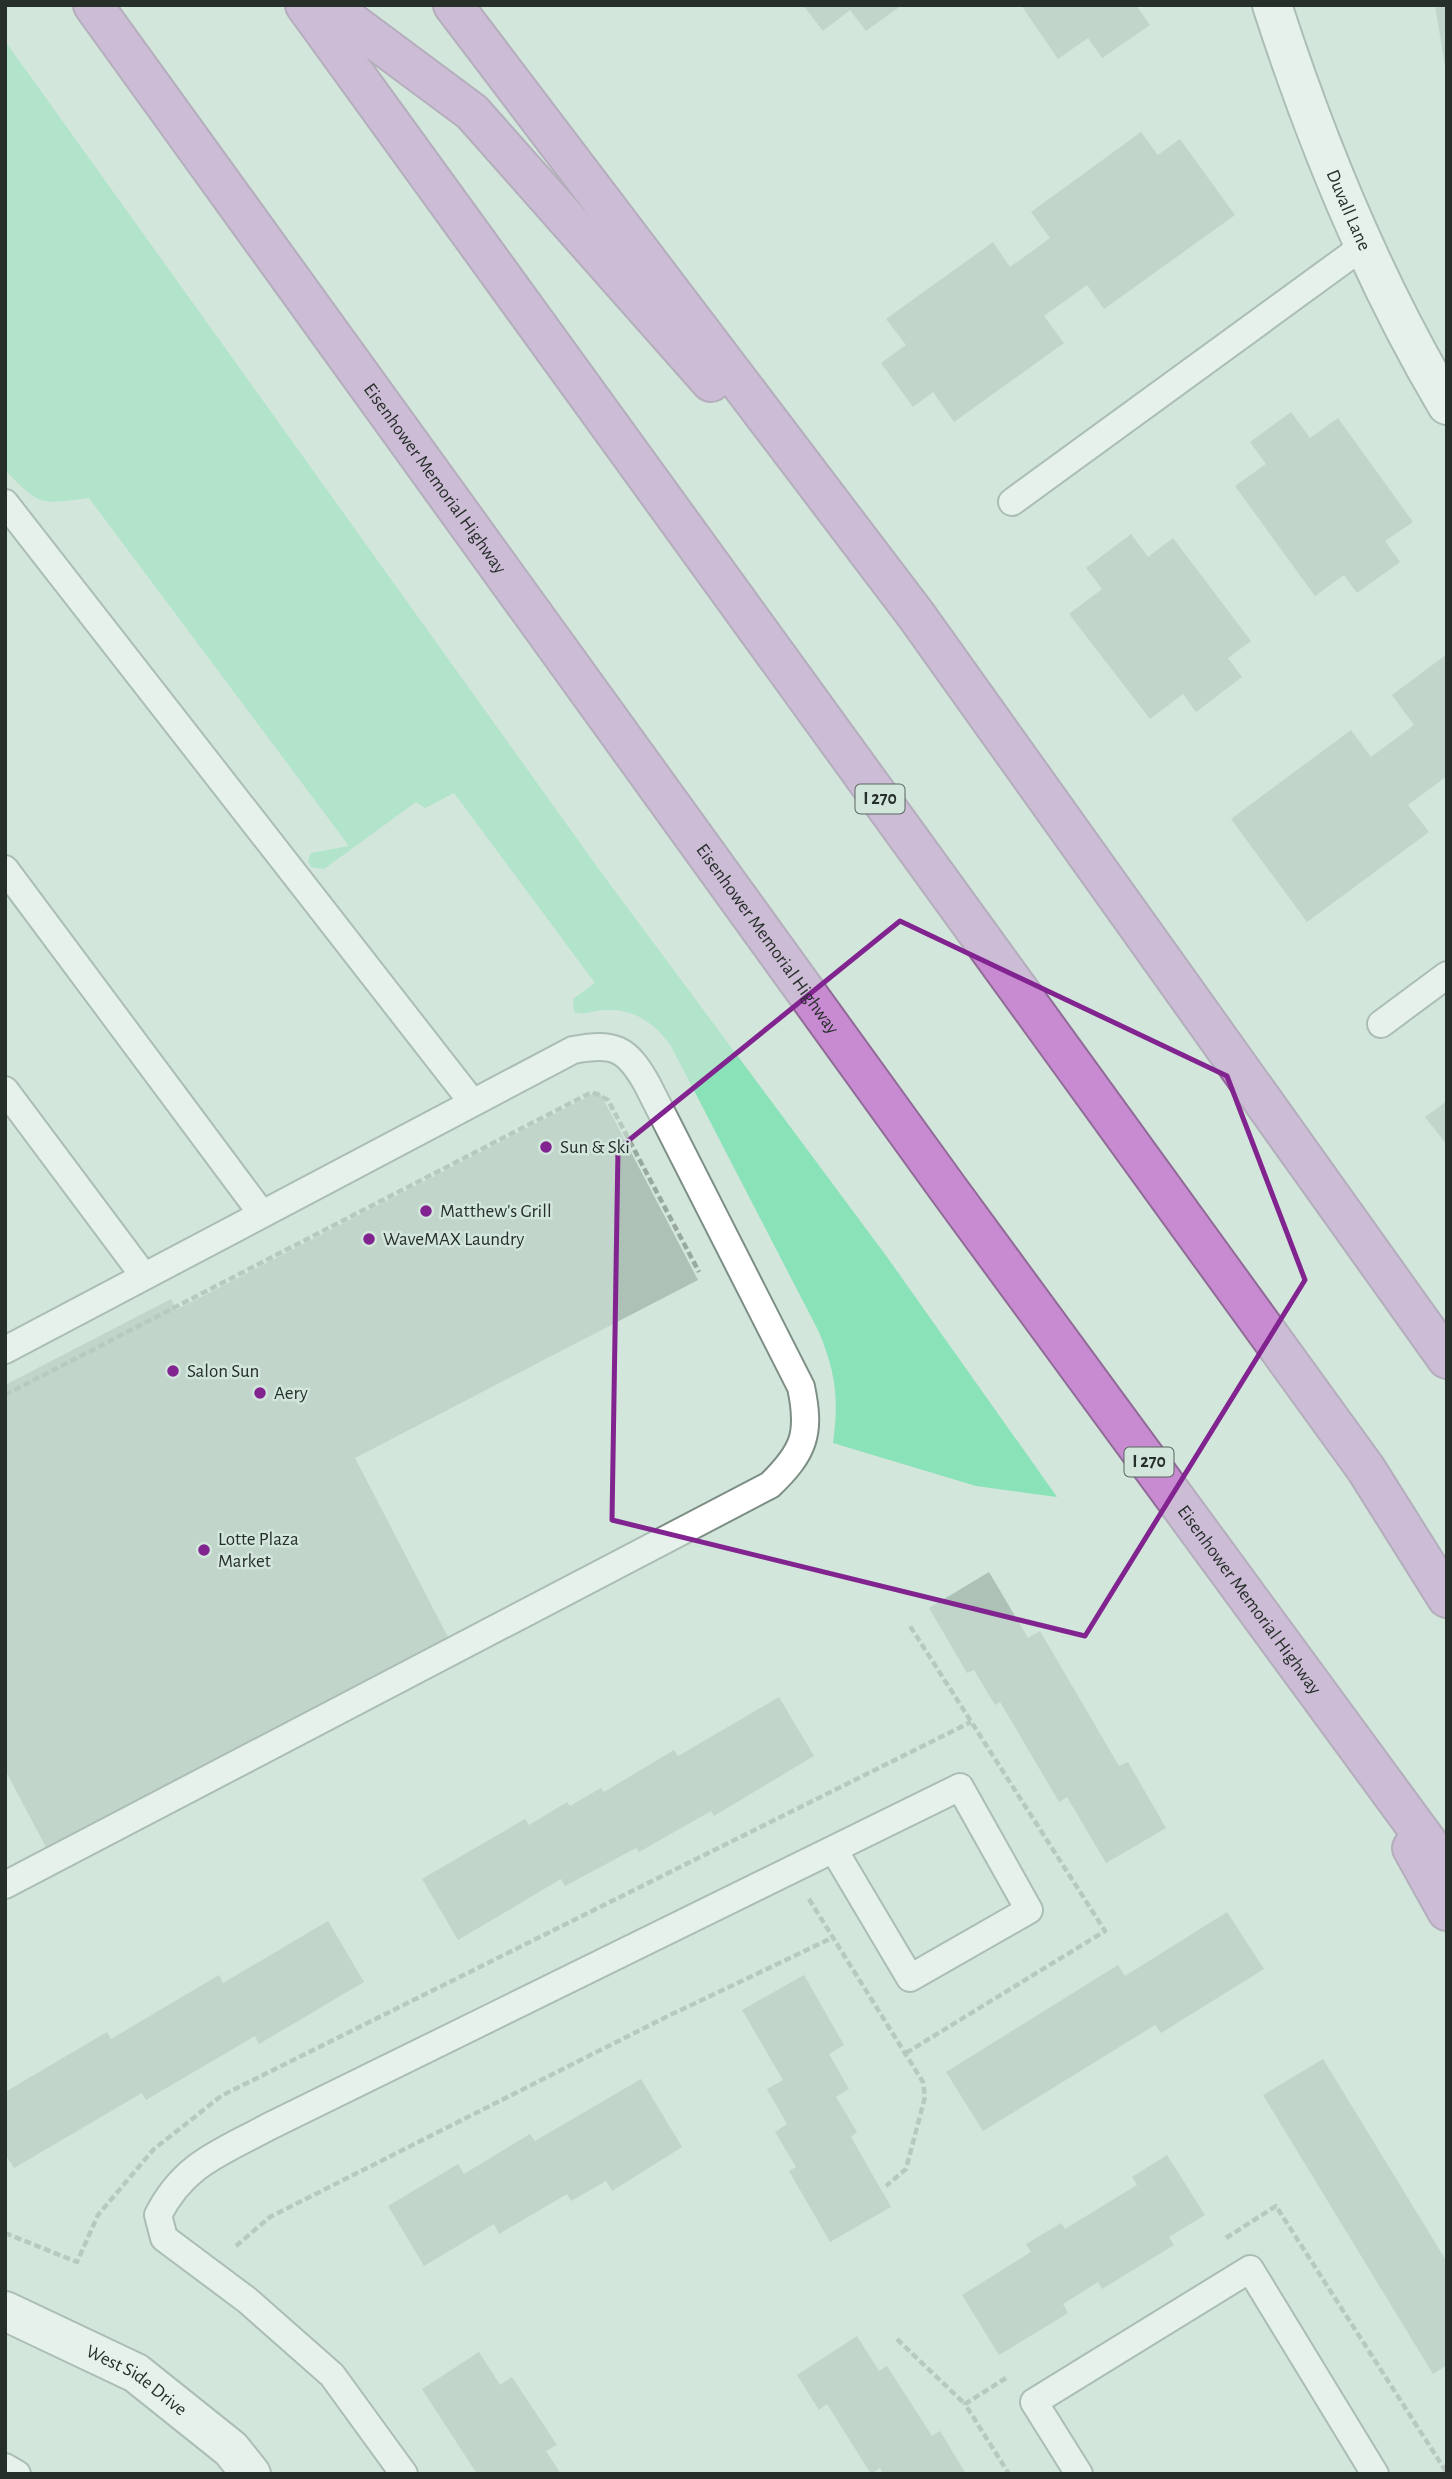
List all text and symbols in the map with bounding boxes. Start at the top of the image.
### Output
street label: Duvall Lane [1323,167,1374,253]
street label: Eisenhower Memorial Highway [360,380,510,577]
road number: I 270 [856,784,904,814]
street label: Eisenhower Memorial Highway [693,840,843,1037]
place label: Sun & Ski [560,1138,630,1157]
marker: Sun & Ski [538,1139,554,1155]
place label: Matthew's Grill [440,1202,552,1221]
marker: Matthew's Grill [418,1203,434,1219]
place label: WaveMAX Laundry [383,1230,524,1249]
marker: WaveMAX Laundry [361,1231,377,1247]
place label: Salon Sun [187,1362,259,1381]
marker: Salon Sun [165,1363,181,1379]
place label: Aery [274,1384,308,1403]
marker: Aery [252,1385,268,1401]
road number: I 270 [1124,1448,1174,1476]
street label: Eisenhower Memorial Highway [1174,1502,1325,1698]
place label: Lotte Plaza Market [218,1530,299,1571]
marker: Lotte Plaza Market [196,1542,212,1558]
street label: West Side Drive [83,2341,190,2419]

